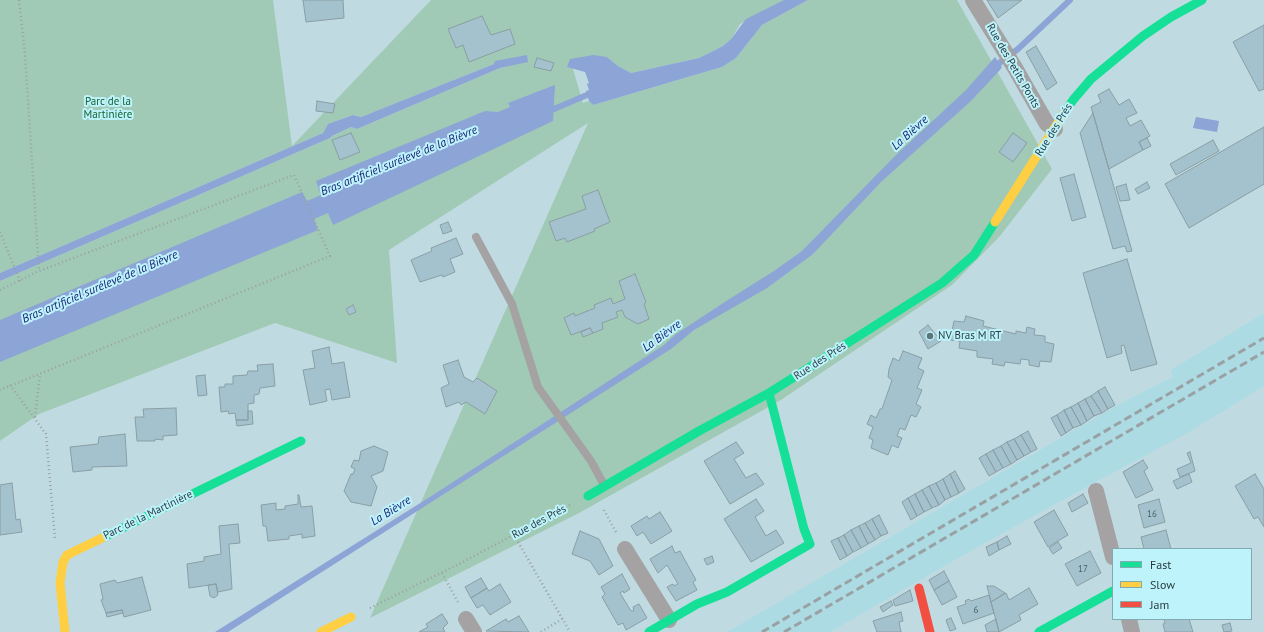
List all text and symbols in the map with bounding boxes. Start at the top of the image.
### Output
street label: Rue des Petits Ponts [983,21,1043,111]
park label: Parc de la Martinière [84,95,132,121]
street label: Rue des Prés [1033,101,1075,159]
water label: La Bièvre [889,113,931,153]
water label: Bras artificiel surélevé de la Bièvre [319,123,479,199]
water label: Bras artificiel surélevé de la Bièvre [20,248,180,326]
water label: La Bièvre [640,317,684,355]
place label: NV Bras M RT [938,329,1001,343]
marker: NV Bras M RT [925,331,935,341]
street label: Rue des Prés [791,339,849,383]
street label: Parc de la Martinière [101,488,195,542]
water label: La Bièvre [368,493,414,529]
street label: Rue des Prés [510,502,568,542]
house number: 16 [1147,509,1157,519]
legend [1112,548,1252,620]
text: Fast [1150,557,1171,572]
house number: 17 [1078,564,1088,574]
text: Slow [1150,577,1175,592]
text: Jam [1150,597,1169,612]
house number: 6 [974,605,978,615]

